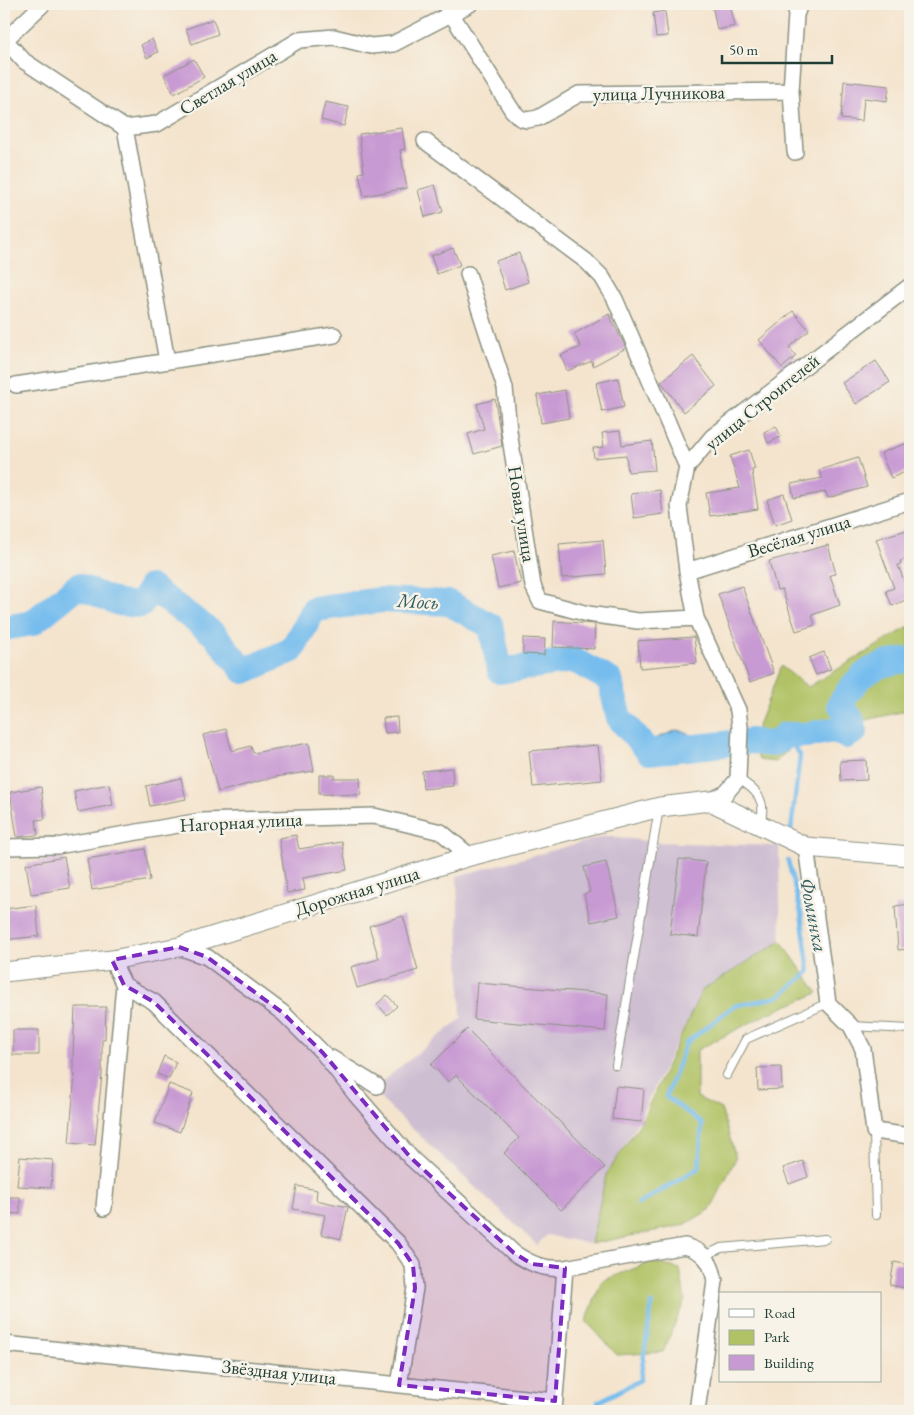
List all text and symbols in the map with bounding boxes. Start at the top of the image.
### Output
scale bar [722,32,832,64]
text: 50 m [729,40,758,59]
street label: Светлая улица [175,43,282,121]
street label: улица Лучникова [593,79,726,107]
street label: улица Строителей [700,348,824,456]
street label: Новая улица [502,464,542,564]
street label: Весёлая улица [744,508,854,564]
water label: Мось [395,587,440,615]
street label: Нагорная улица [179,806,304,838]
street label: Дорожная улица [292,860,423,922]
water label: Фоминка [794,876,834,954]
legend [719,1292,882,1382]
text: Road [764,1303,796,1322]
text: Park [764,1327,791,1346]
text: Building [764,1353,814,1372]
street label: Звёздная улица [221,1354,338,1390]

